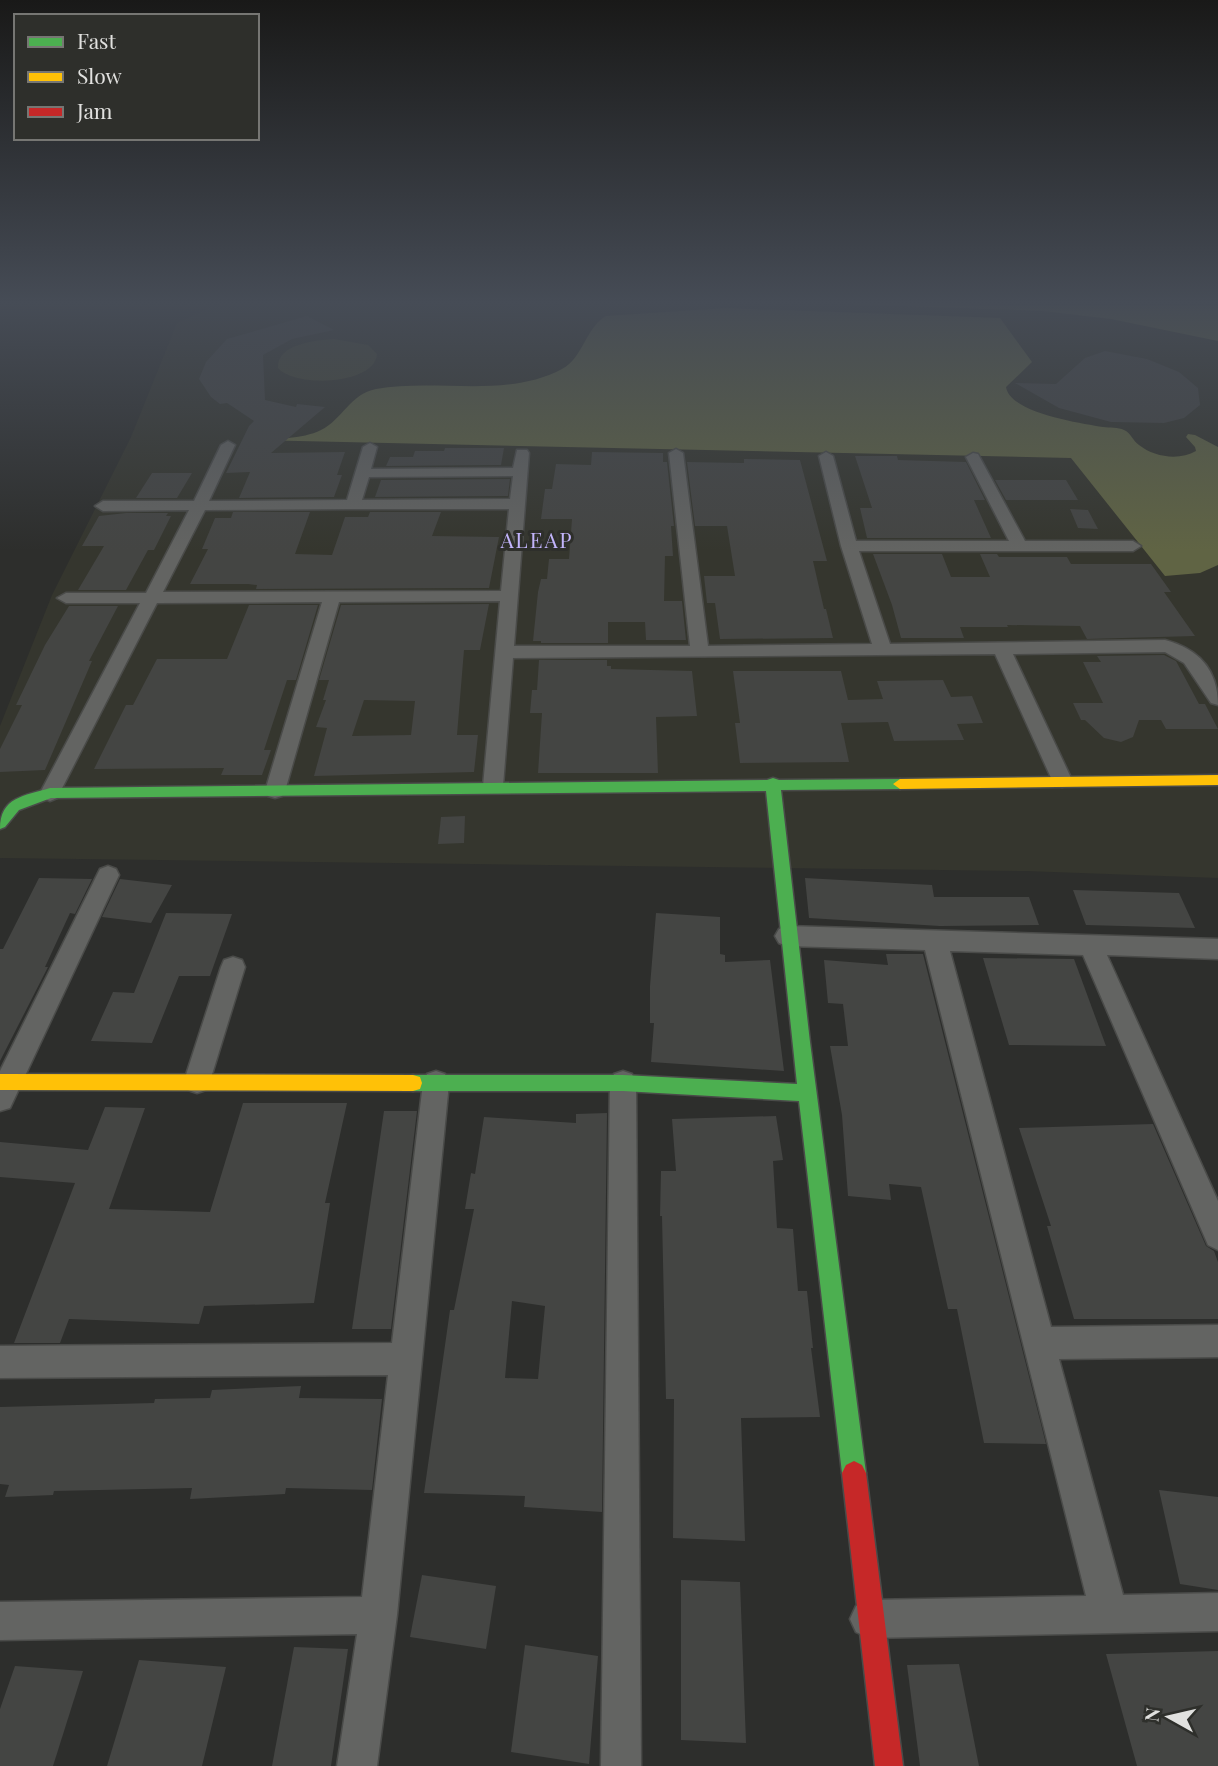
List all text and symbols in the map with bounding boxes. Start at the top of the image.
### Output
legend [14,14,259,140]
text: Fast [77,26,116,54]
text: Slow [77,61,122,89]
text: Jam [76,96,113,124]
district label: ALEAP [499,525,574,553]
north arrow [1134,1682,1204,1752]
text: N [1137,1706,1165,1723]

